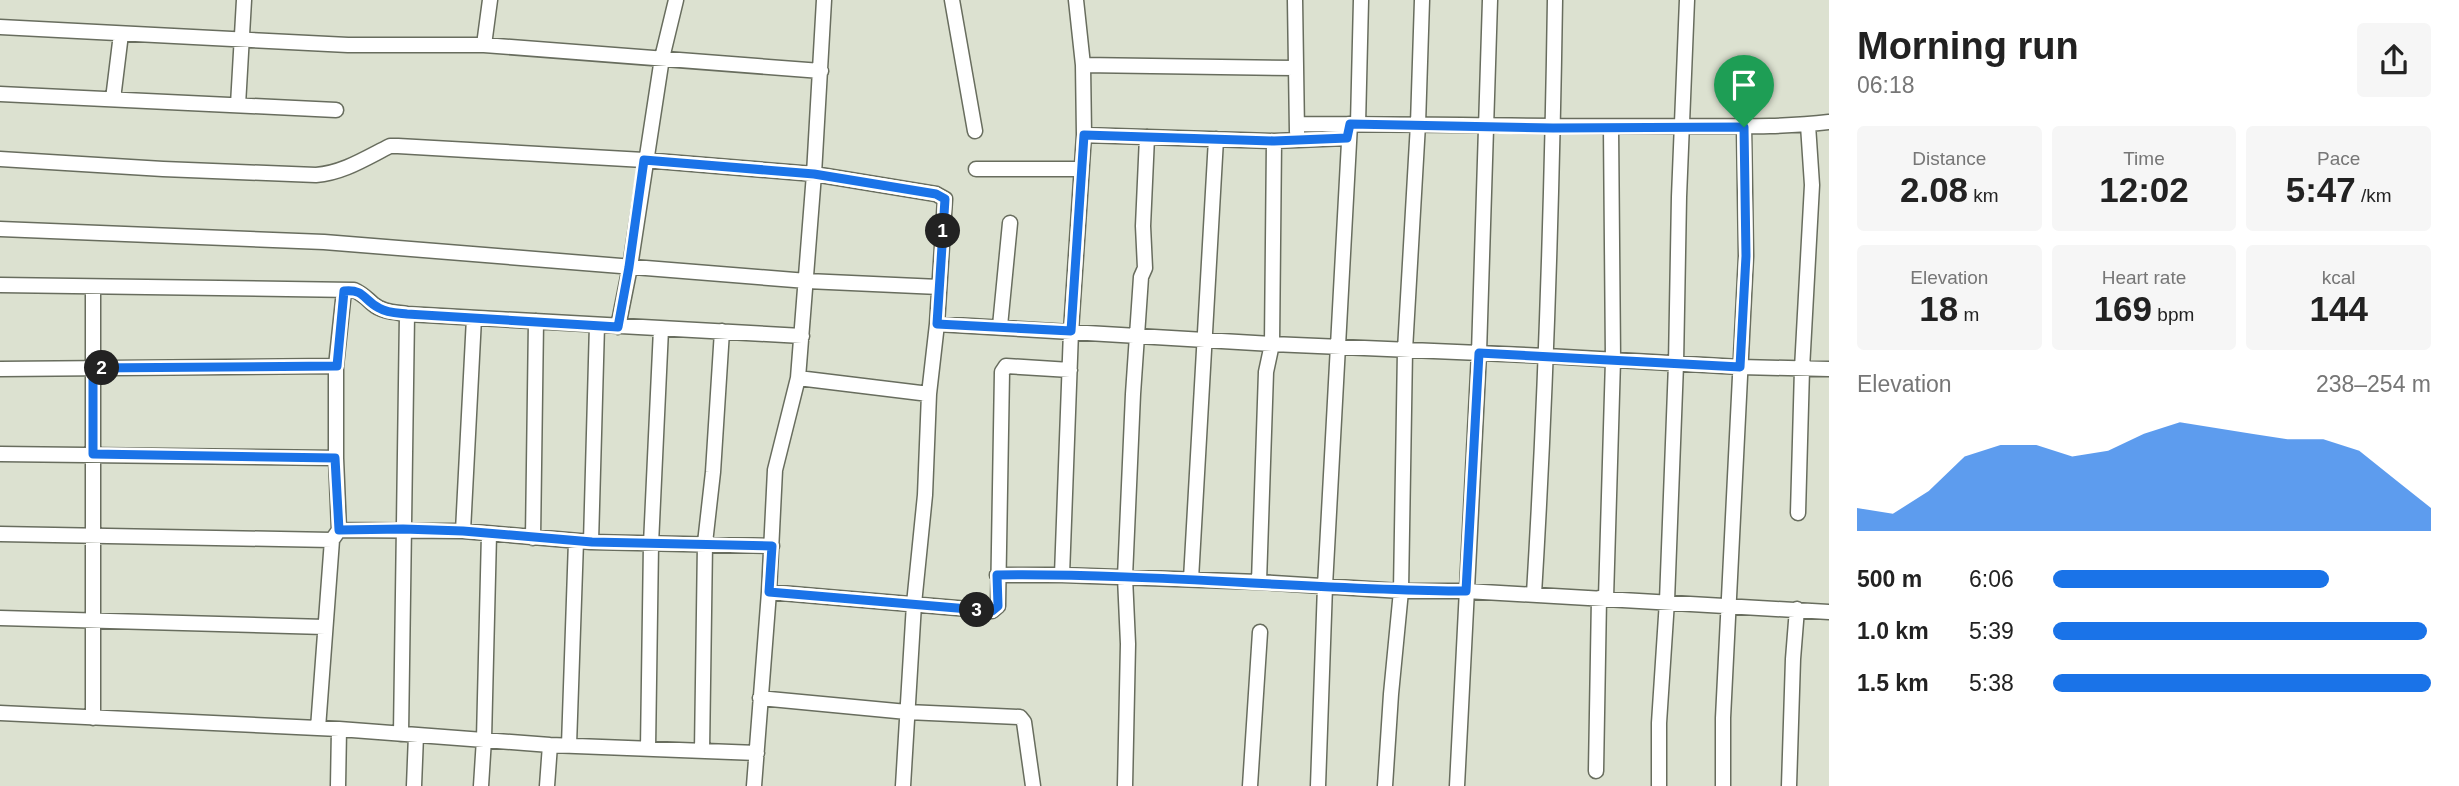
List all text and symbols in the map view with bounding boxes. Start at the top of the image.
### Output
button: share [2357,23,2431,97]
text: Morning run [1857,25,2079,67]
pin [1714,55,1774,127]
icon: arrive [1725,66,1763,104]
text: 06:18 [1857,72,1915,98]
text: Distance [1912,148,1986,169]
text: Time [2123,148,2165,169]
text: Pace [2317,148,2360,169]
text: 2.08 [1900,170,1968,209]
text: 12:02 [2099,170,2189,209]
text: 5:47 [2286,170,2356,209]
text: km [1968,185,1999,206]
text: /km [2356,185,2392,206]
pin: 1 [926,214,960,248]
text: 1 [937,220,948,241]
text: Elevation [1910,267,1988,288]
text: Heart rate [2102,267,2186,288]
text: kcal [2322,267,2356,288]
text: 18 [1919,289,1958,328]
text: 169 [2094,289,2152,328]
text: 144 [2309,289,2368,328]
text: m [1958,304,1979,325]
text: bpm [2152,304,2194,325]
pin: 2 [84,350,119,386]
text: 2 [96,357,107,378]
text: Elevation [1857,371,1952,397]
text: 238–254 m [2316,371,2431,397]
text: 500 m [1857,566,1922,592]
text: 6:06 [1969,566,2014,592]
pin: 3 [960,592,995,628]
text: 3 [971,599,982,620]
text: 1.0 km [1857,618,1929,644]
text: 5:39 [1969,618,2014,644]
text: 1.5 km [1857,670,1929,696]
text: 5:38 [1969,670,2014,696]

